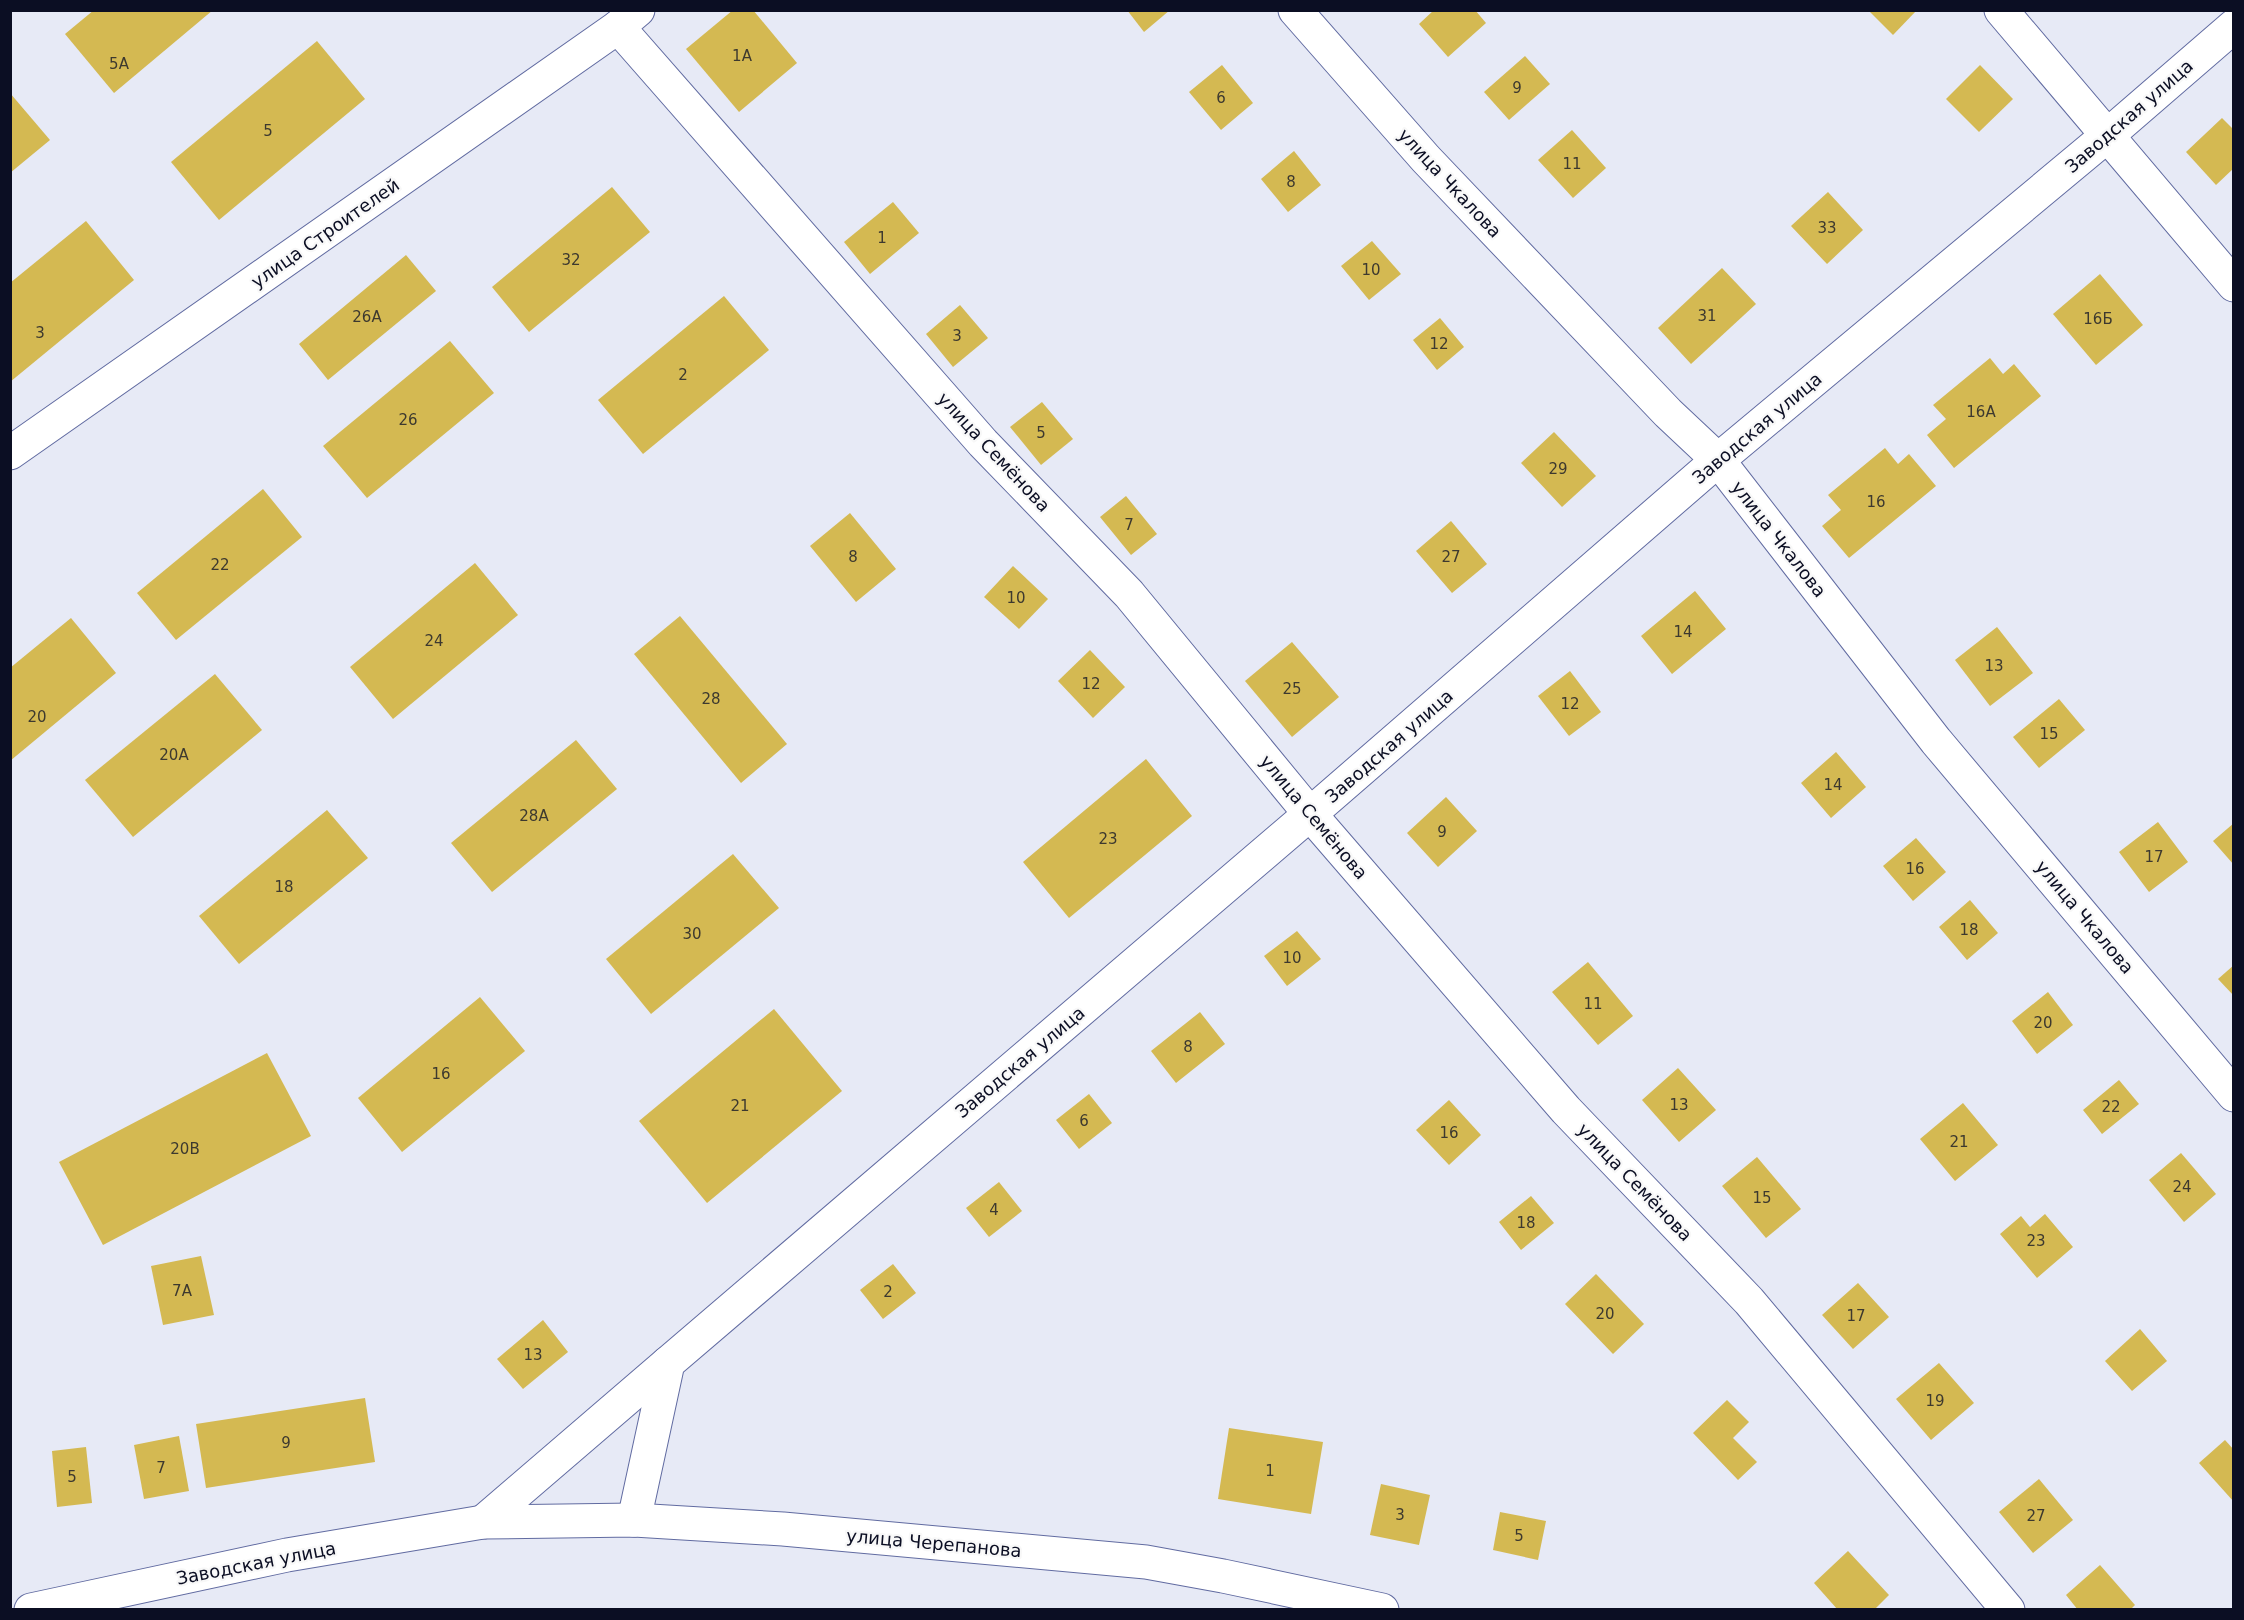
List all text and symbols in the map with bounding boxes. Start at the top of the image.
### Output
house number: 1А [732,47,753,65]
house number: 5А [109,55,130,73]
street label: Заводская улица [2061,55,2197,177]
house number: 9 [1512,79,1522,97]
house number: 6 [1216,89,1226,107]
house number: 5 [263,122,273,140]
street label: улица Чкалова [1394,124,1506,242]
house number: 11 [1562,155,1582,173]
house number: 8 [1286,173,1296,191]
street label: улица Строителей [247,174,403,292]
house number: 33 [1817,219,1837,237]
house number: 1 [877,229,887,247]
house number: 32 [561,251,581,269]
house number: 10 [1361,261,1381,279]
house number: 31 [1697,307,1717,325]
house number: 26А [352,308,382,326]
house number: 16Б [2083,310,2113,328]
house number: 3 [35,324,45,342]
house number: 3 [952,327,962,345]
house number: 12 [1429,335,1449,353]
house number: 2 [678,366,688,384]
street label: Заводская улица [1688,368,1826,488]
street label: улица Семёнова [933,388,1055,516]
house number: 16А [1966,403,1996,421]
house number: 26 [398,411,418,429]
house number: 5 [1036,424,1046,442]
house number: 29 [1548,460,1568,478]
street label: улица Чкалова [1727,477,1831,601]
house number: 16 [1866,493,1886,511]
house number: 7 [1124,516,1134,534]
house number: 8 [848,548,858,566]
house number: 27 [1441,548,1461,566]
house number: 22 [210,556,230,574]
house number: 10 [1006,589,1026,607]
house number: 14 [1673,623,1693,641]
house number: 24 [424,632,444,650]
house number: 13 [1984,657,2004,675]
house number: 12 [1081,675,1101,693]
house number: 25 [1282,680,1302,698]
street label: Заводская улица [1321,685,1457,807]
house number: 28 [701,690,721,708]
house number: 12 [1560,695,1580,713]
house number: 20 [27,708,47,726]
house number: 15 [2039,725,2059,743]
house number: 20А [159,746,189,764]
street label: улица Семёнова [1256,751,1372,883]
house number: 14 [1823,776,1843,794]
house number: 28А [519,807,549,825]
house number: 9 [1437,823,1447,841]
house number: 23 [1098,830,1118,848]
house number: 17 [2144,848,2164,866]
street label: улица Чкалова [2032,856,2138,978]
house number: 16 [1905,860,1925,878]
house number: 18 [274,878,294,896]
house number: 18 [1959,921,1979,939]
house number: 30 [682,925,702,943]
house number: 10 [1282,949,1302,967]
house number: 11 [1583,995,1603,1013]
street label: Заводская улица [951,1002,1089,1122]
house number: 20 [2033,1014,2053,1032]
house number: 8 [1183,1038,1193,1056]
house number: 16 [431,1065,451,1083]
house number: 13 [1669,1096,1689,1114]
house number: 21 [730,1097,750,1115]
house number: 22 [2101,1098,2121,1116]
house number: 6 [1079,1112,1089,1130]
street label: улица Семёнова [1573,1119,1697,1245]
house number: 16 [1439,1124,1459,1142]
house number: 21 [1949,1133,1969,1151]
house number: 20В [170,1140,200,1158]
house number: 24 [2172,1178,2192,1196]
house number: 15 [1752,1189,1772,1207]
house number: 4 [989,1201,999,1219]
house number: 18 [1516,1214,1536,1232]
house number: 23 [2026,1232,2046,1250]
house number: 7А [172,1282,193,1300]
house number: 2 [883,1283,893,1301]
house number: 20 [1595,1305,1615,1323]
house number: 17 [1846,1307,1866,1325]
house number: 13 [523,1346,543,1364]
house number: 19 [1925,1392,1945,1410]
house number: 9 [281,1434,291,1452]
house number: 7 [156,1459,166,1477]
house number: 1 [1265,1462,1275,1480]
house number: 5 [67,1468,77,1486]
house number: 3 [1395,1506,1405,1524]
house number: 27 [2026,1507,2046,1525]
street label: улица Черепанова [845,1525,1023,1561]
house number: 5 [1514,1527,1524,1545]
street label: Заводская улица [174,1537,338,1589]

